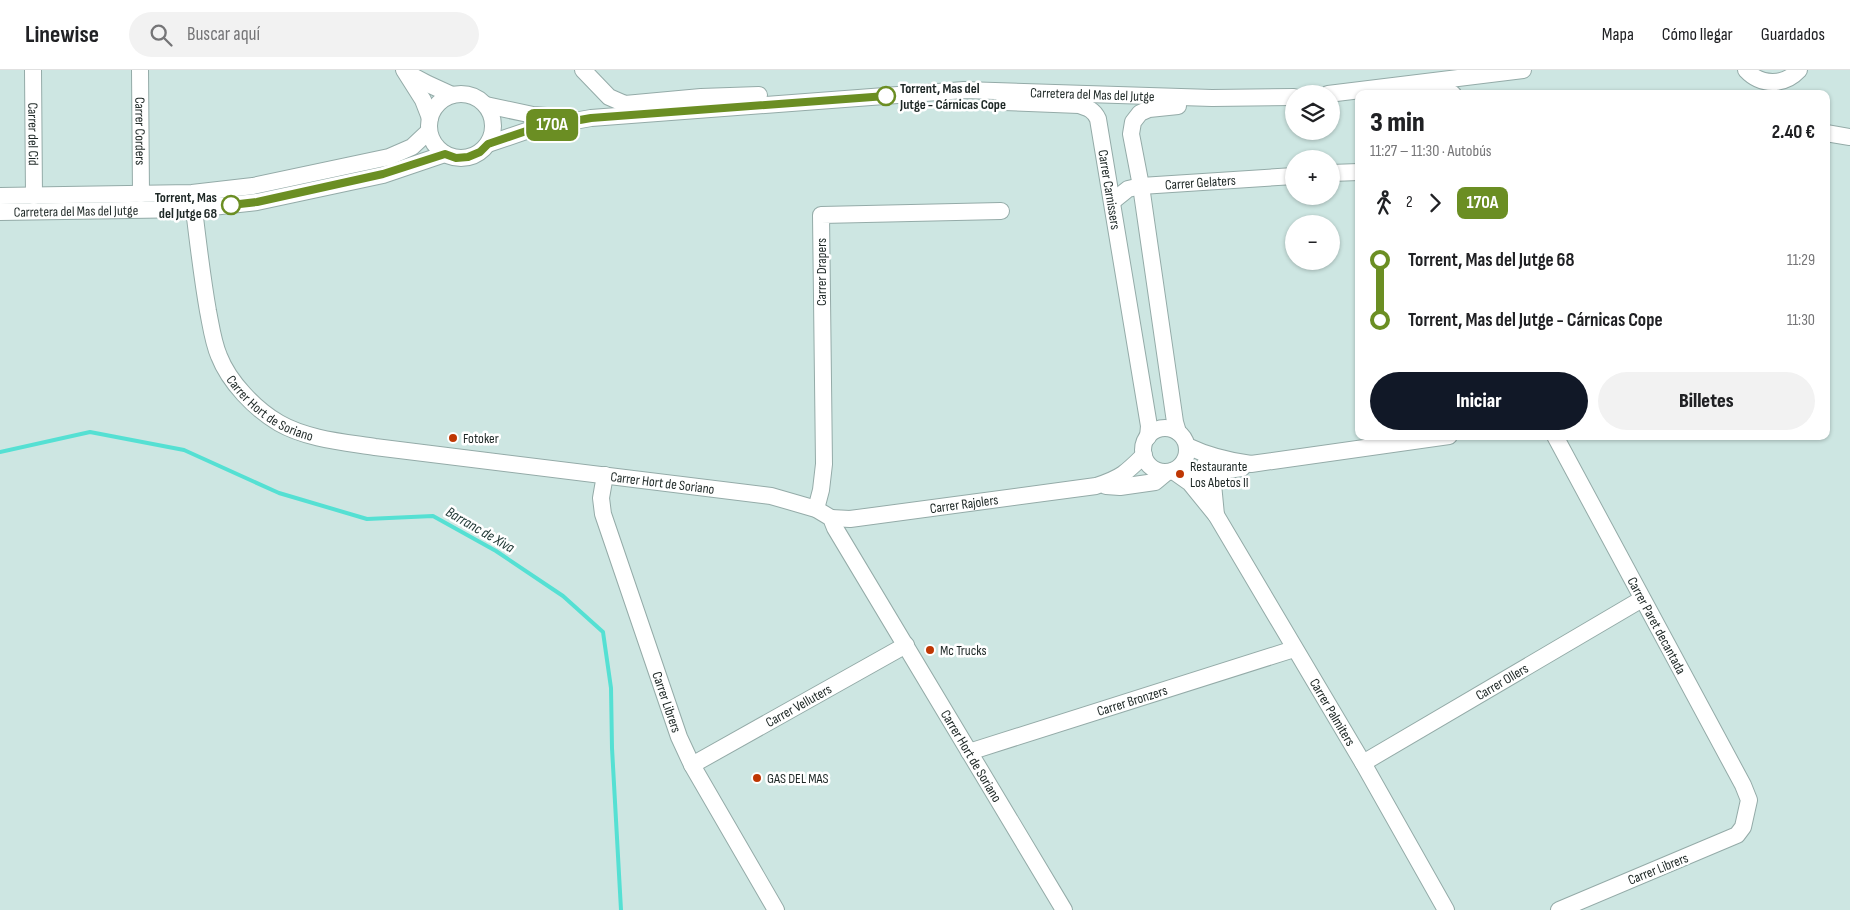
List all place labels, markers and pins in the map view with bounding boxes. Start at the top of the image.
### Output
place label: Torrent, Mas del Jutge - Cárnicas Cope [899,80,1006,113]
marker: Torrent, Mas del Jutge - Cárnicas Cope [876,86,896,106]
place label: Torrent, Mas del Jutge 68 [155,189,217,222]
marker: Torrent, Mas del Jutge 68 [221,195,241,215]
place label: Fotoker [463,430,499,447]
marker: Fotoker [447,432,459,444]
place label: Restaurante Los Abetos II [1190,458,1249,491]
marker: Restaurante Los Abetos II [1174,468,1186,480]
place label: Mc Trucks [940,642,986,659]
marker: Mc Trucks [924,644,936,656]
place label: GAS DEL MAS [767,770,829,787]
marker: GAS DEL MAS [751,772,763,784]

